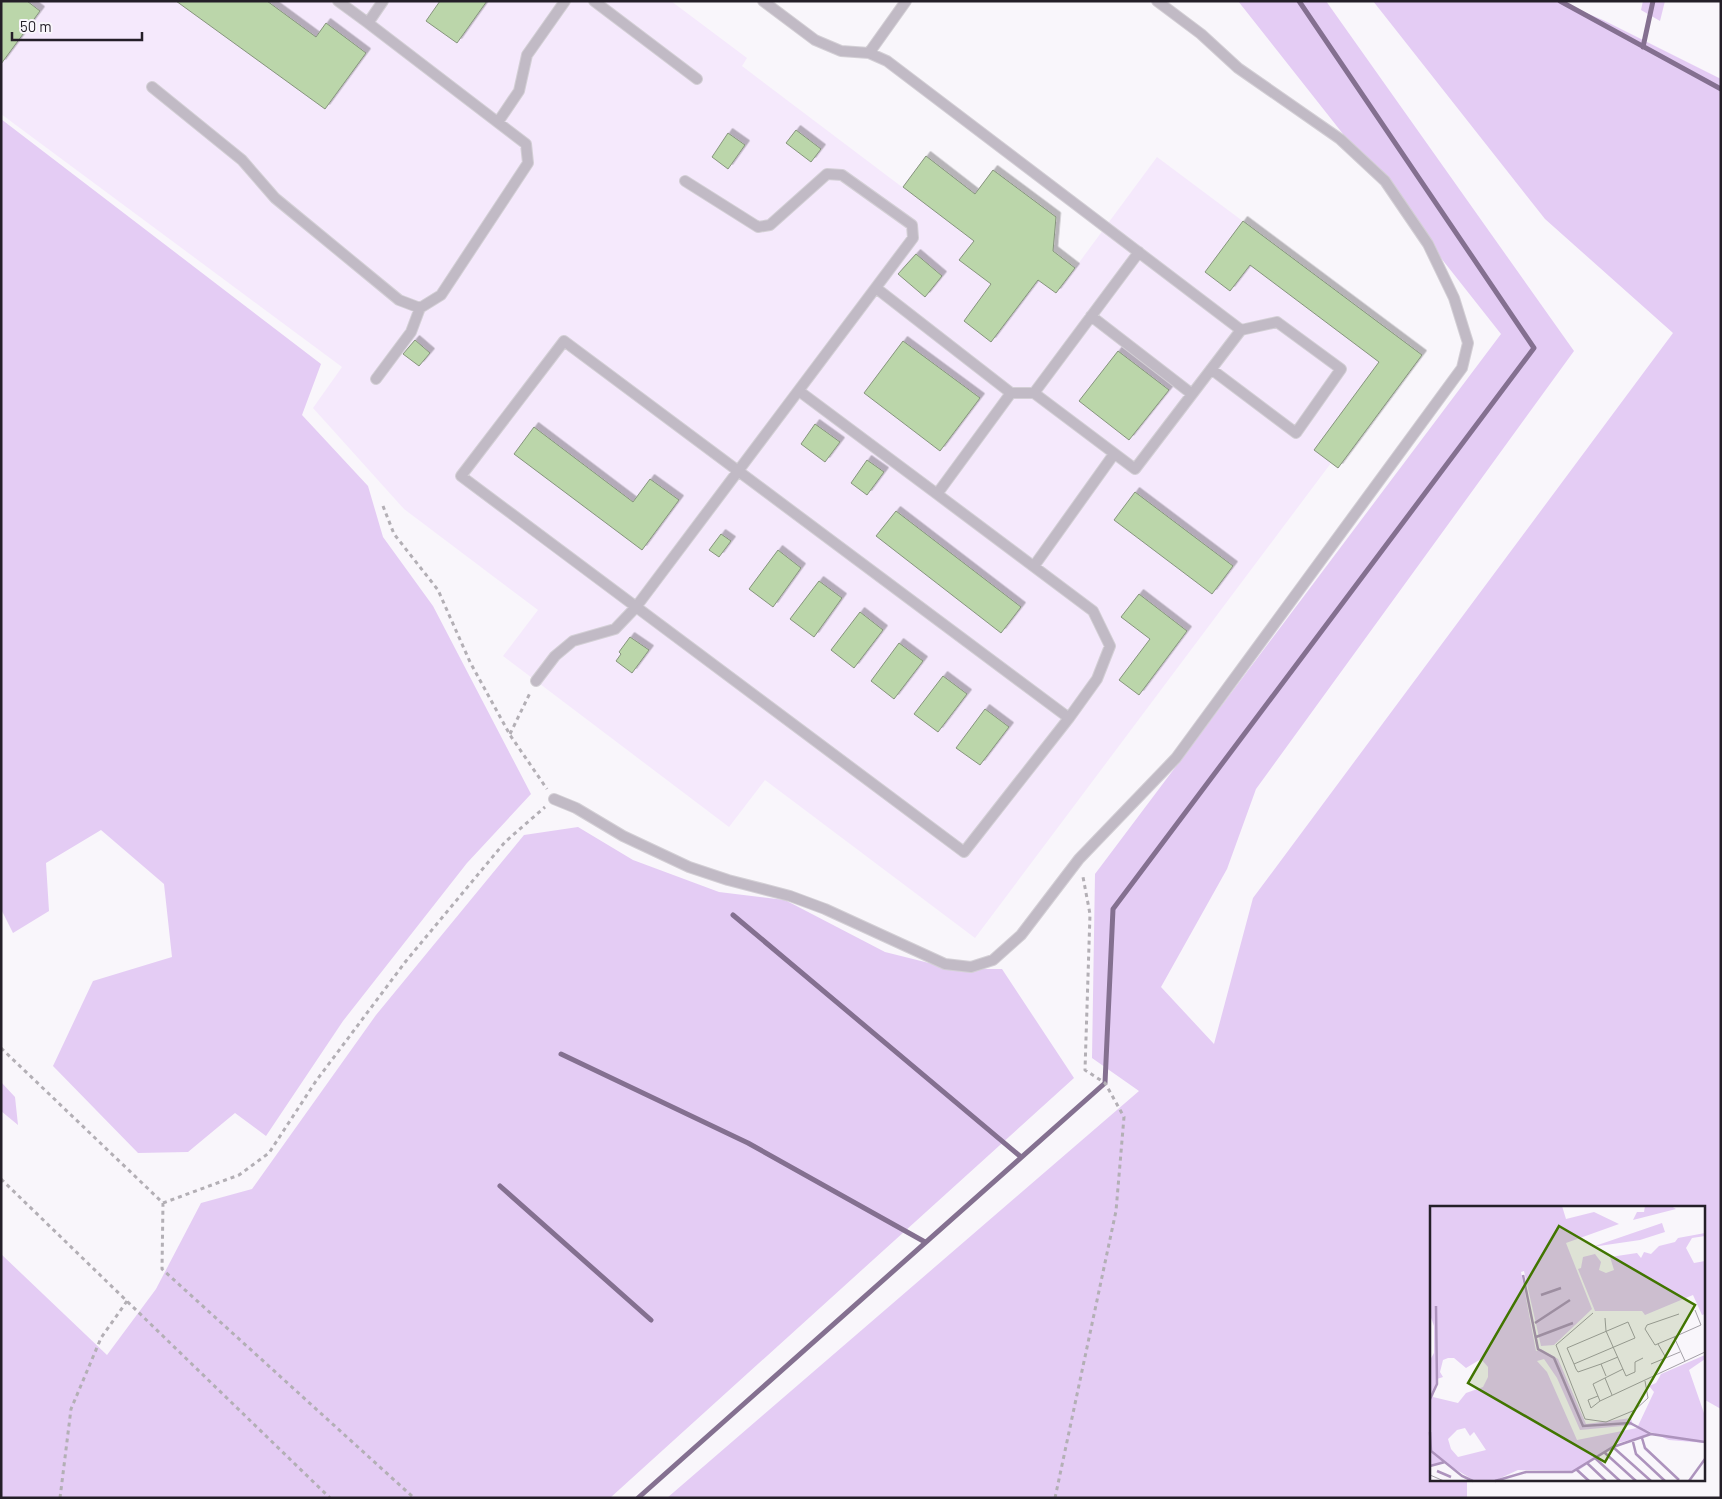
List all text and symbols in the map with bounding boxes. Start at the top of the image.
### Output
scale bar [12,10,142,42]
text: 50 m [20,17,52,35]
inset map [1430,1206,1704,1482]

